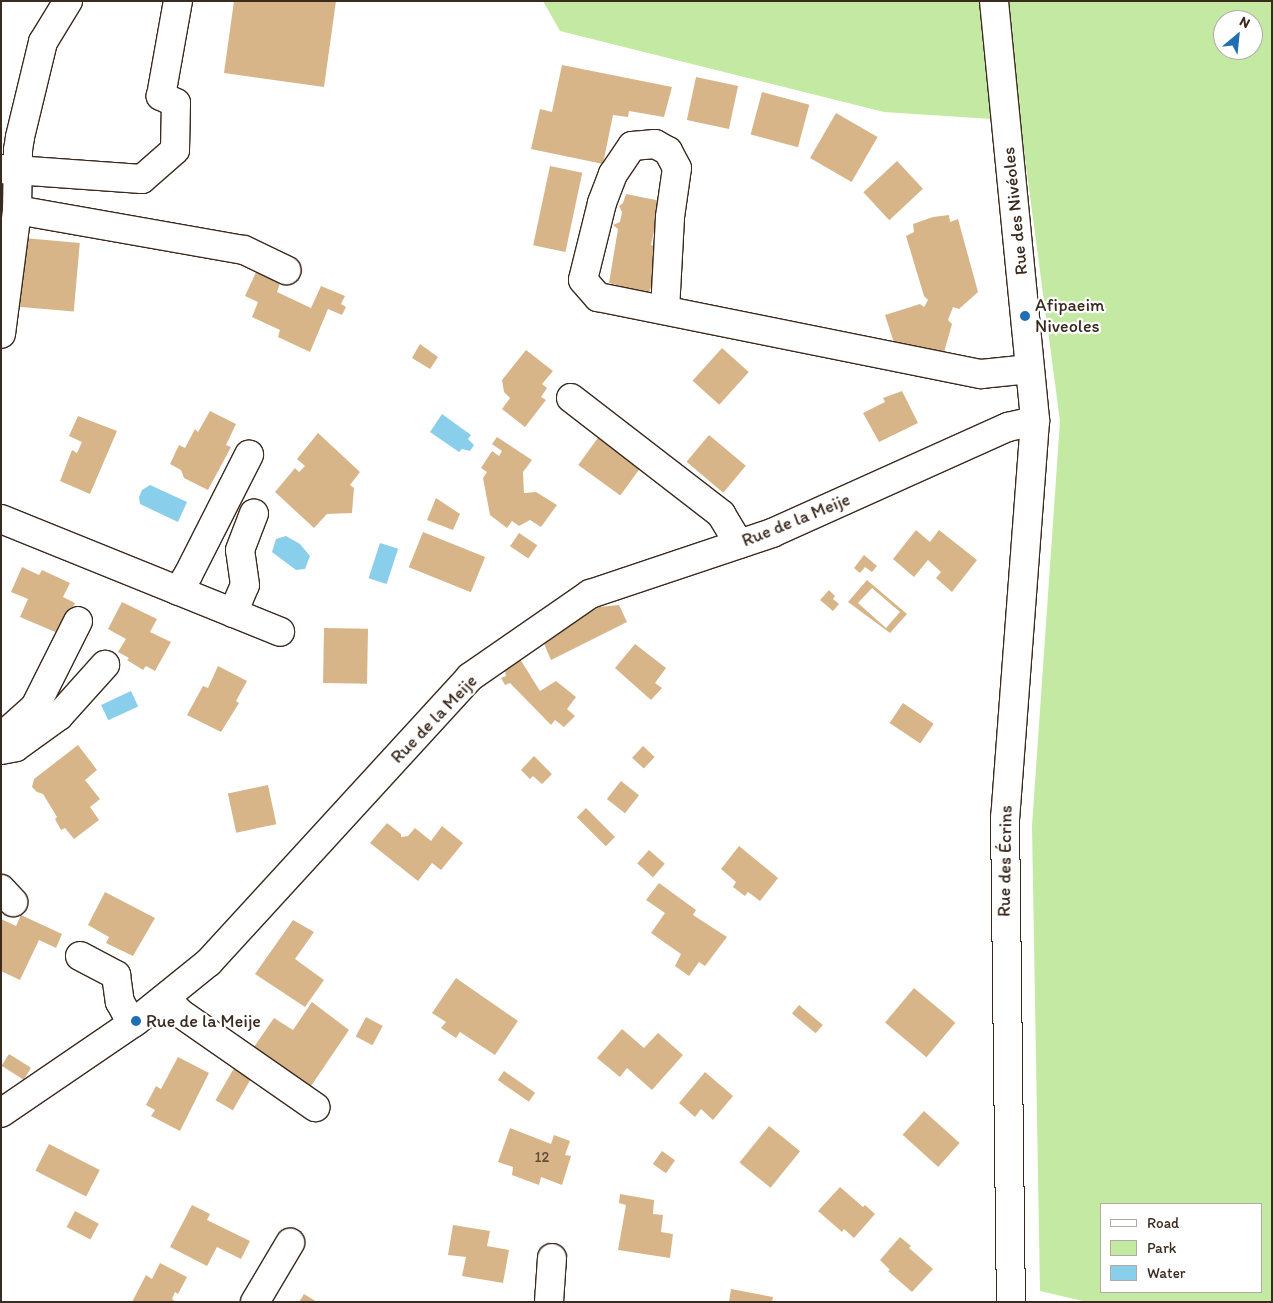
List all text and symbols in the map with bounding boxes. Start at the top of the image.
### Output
north arrow [1213,10,1263,60]
text: N [1237,12,1253,32]
street label: Rue des Nivéoles [998,146,1032,276]
place label: Afipaeim Niveoles [1035,295,1104,338]
marker: Afipaeim Niveoles [1019,310,1031,322]
street label: Rue de la Meije [739,488,853,552]
street label: Rue de la Meije [386,670,482,768]
street label: Rue des Écrins [993,805,1017,917]
place label: Rue de la Meije [146,1010,261,1032]
marker: Rue de la Meije [130,1015,142,1027]
house number: 12 [535,1149,549,1167]
legend [1100,1203,1263,1293]
text: Road [1147,1214,1179,1232]
text: Park [1147,1239,1177,1257]
text: Water [1147,1264,1185,1282]

